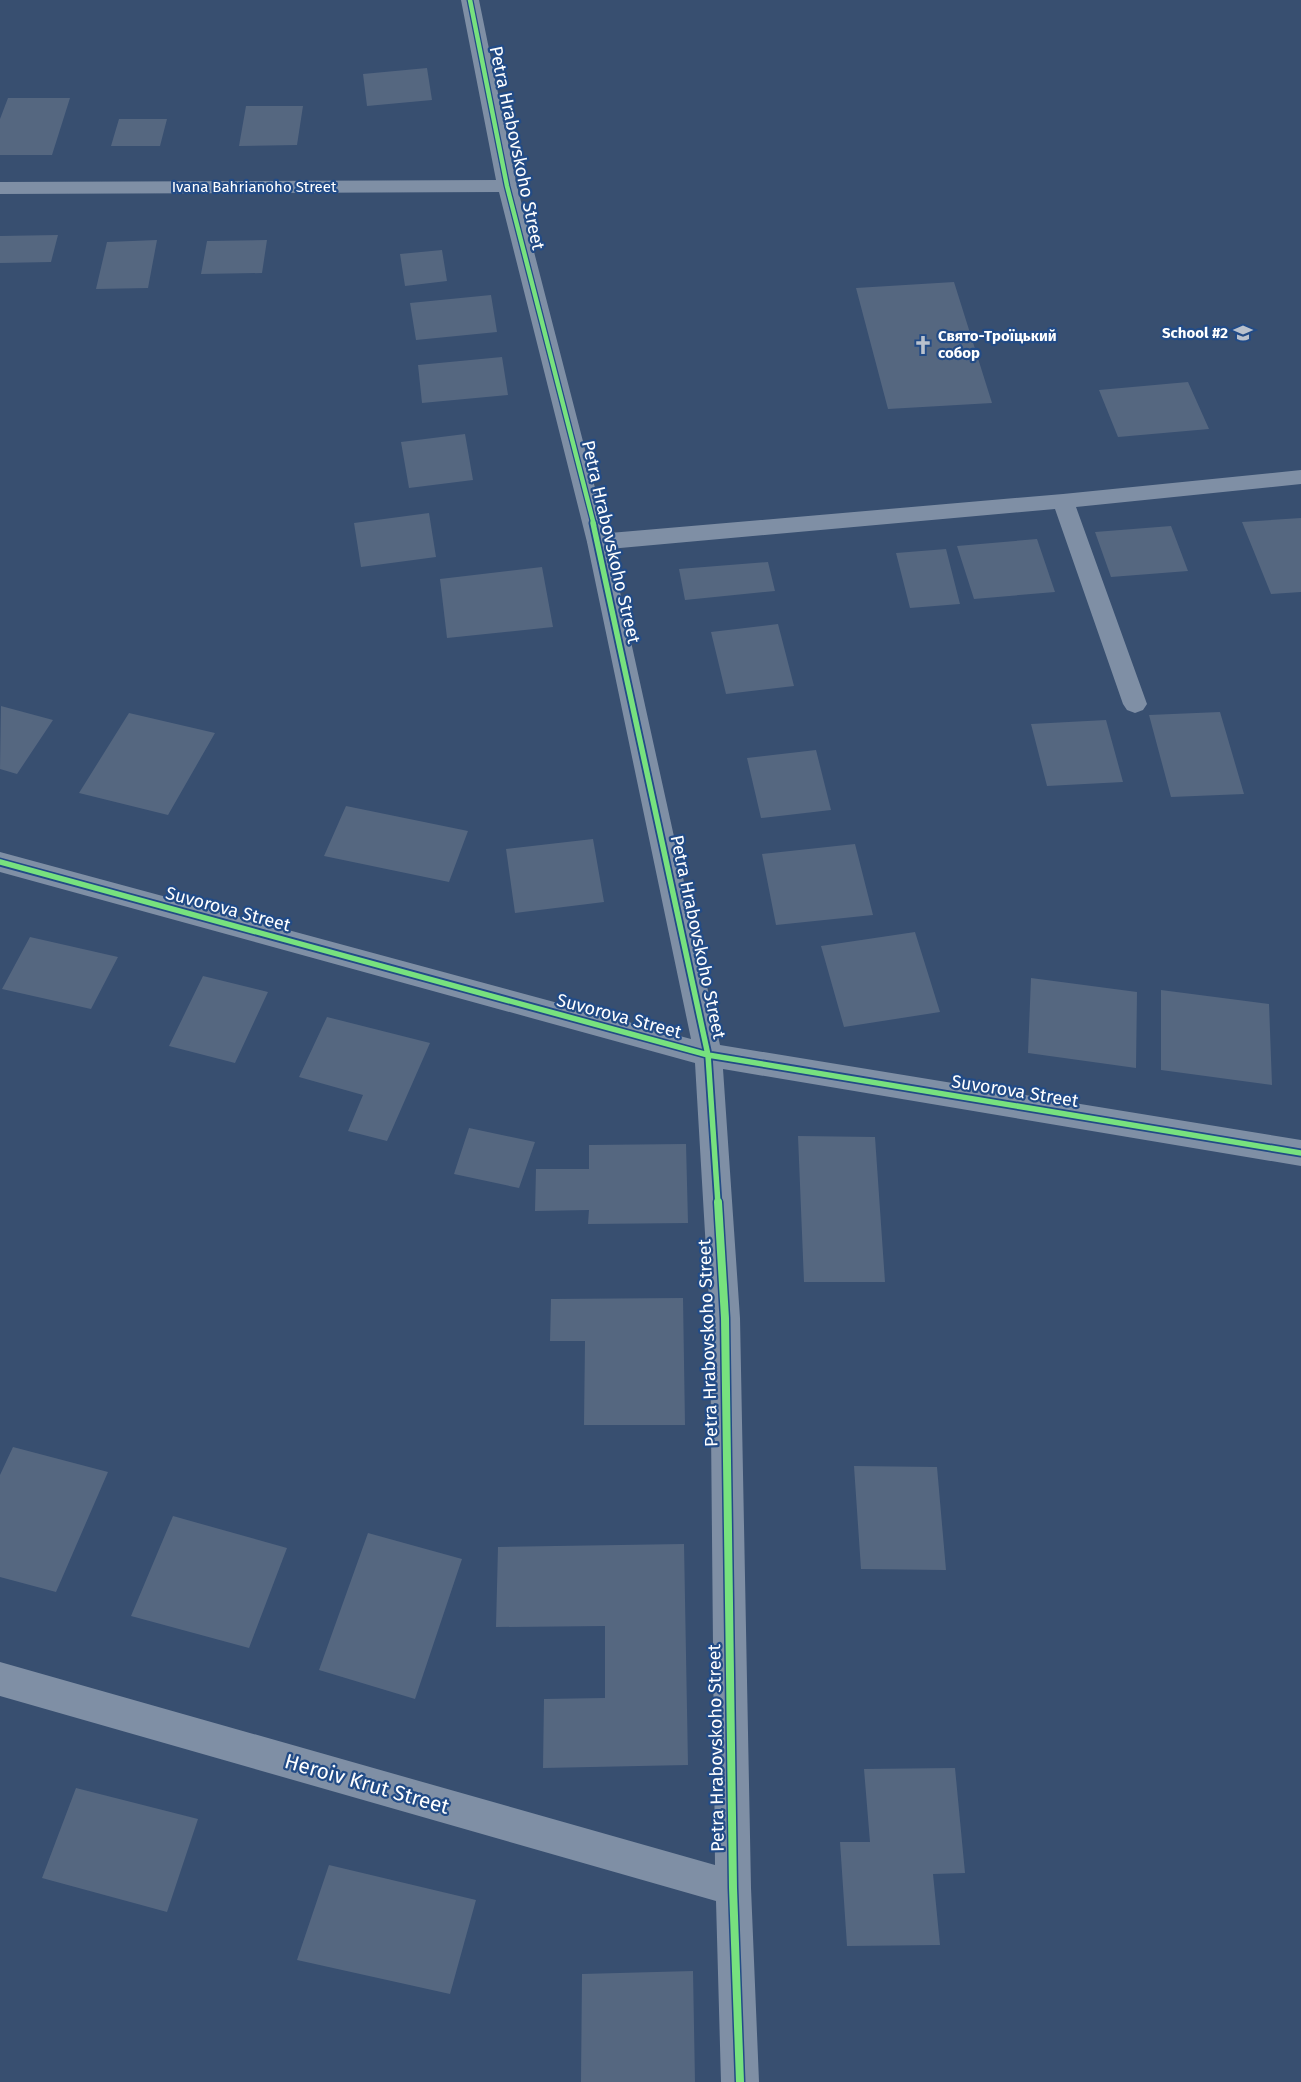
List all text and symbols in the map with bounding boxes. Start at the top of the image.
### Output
street label: Petra Hrabovskoho Street [485,44,549,252]
street label: Ivana Bahrianoho Street [172,178,337,196]
school or university icon: School #2 [1232,322,1254,344]
place label: School #2 [1162,324,1228,342]
place label: Свято-Троїцький собор [938,327,1057,362]
church icon: Свято-Троїцький собор [912,334,934,356]
street label: Petra Hrabovskoho Street [577,438,645,646]
street label: Petra Hrabovskoho Street [666,833,730,1041]
street label: Suvorova Street [163,882,293,936]
street label: Suvorova Street [554,989,684,1043]
street label: Suvorova Street [950,1070,1081,1112]
street label: Petra Hrabovskoho Street [693,1238,723,1447]
street label: Petra Hrabovskoho Street [703,1643,729,1852]
street label: Heroiv Krut Street [282,1748,453,1820]

